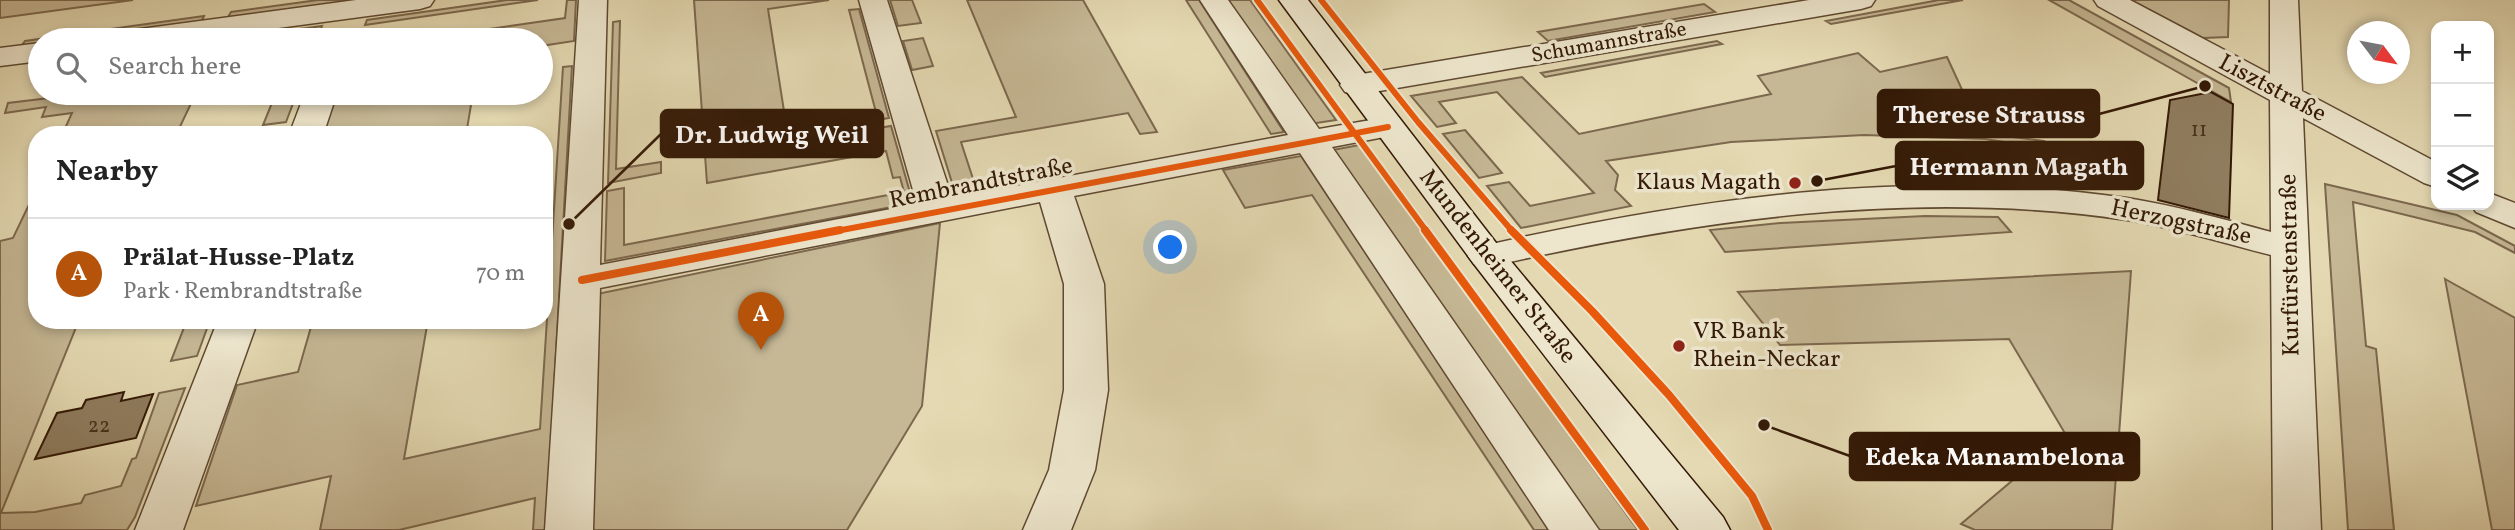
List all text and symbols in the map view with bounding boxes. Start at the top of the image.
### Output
street label: Schumannstraße [1529,15,1689,71]
north arrow [2347,21,2410,84]
map controls [2431,21,2494,210]
button: + [2431,21,2494,84]
search box [28,28,553,105]
street label: Lisztstraße [2212,46,2332,132]
icon: search [52,48,90,86]
text: Search here [108,49,241,85]
button: − [2431,84,2494,147]
callout: Therese Strauss [1878,90,2099,137]
text: Therese Strauss [1892,98,2086,134]
callout: Dr. Ludwig Weil [661,110,883,157]
house number: 11 [2191,116,2207,145]
text: Dr. Ludwig Weil [675,118,869,154]
callout: Hermann Magath [1896,142,2143,189]
button: layers [2431,147,2494,210]
street label: Rembrandtstraße [886,150,1076,218]
text: Hermann Magath [1910,150,2128,186]
text: Nearby [56,151,158,193]
street label: Mundenheimer Straße [1410,162,1584,372]
place label: Klaus Magath [1636,166,1781,200]
street label: Kurfürstenstraße [2272,173,2310,357]
marker: Klaus Magath [1787,175,1803,191]
street label: Herzogstraße [2108,192,2254,254]
your location [1153,230,1187,264]
text: Prälat-Husse-Platz [123,240,354,276]
text: A [71,258,87,290]
text: 70 m [476,258,525,290]
text: Park · Rembrandtstraße [123,276,362,308]
pin: A [738,292,784,350]
place label: VR Bank Rhein-Neckar [1693,315,1840,377]
marker: VR Bank Rhein-Neckar [1671,338,1687,354]
house number: 22 [88,412,110,441]
callout: Edeka Manambelona [1850,433,2139,480]
text: Edeka Manambelona [1865,440,2125,476]

